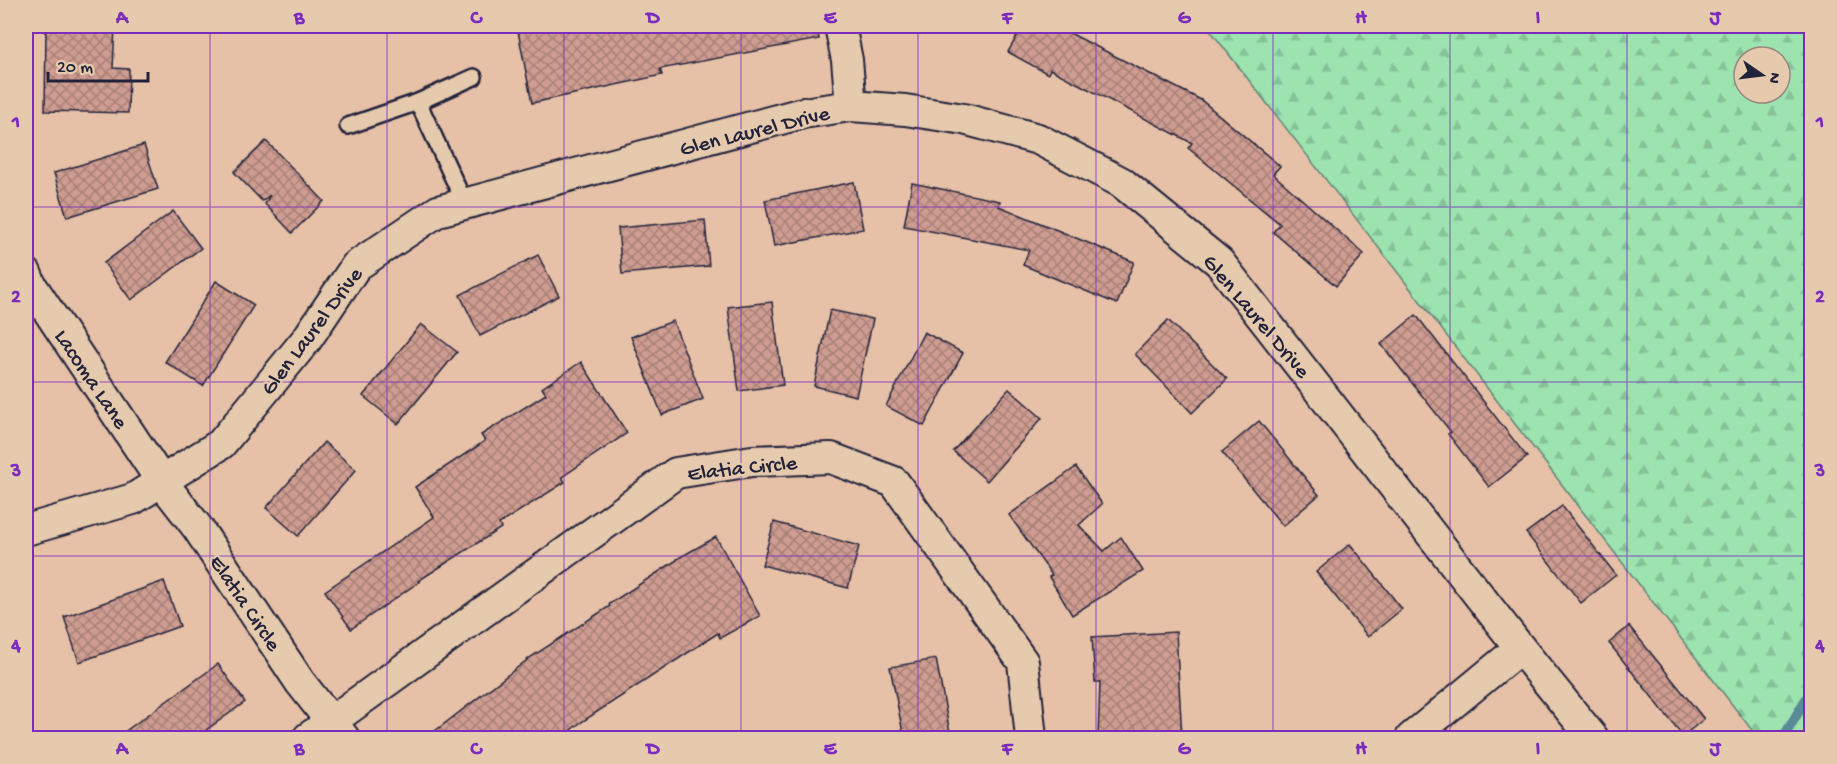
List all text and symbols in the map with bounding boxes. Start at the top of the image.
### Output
text: A [115,8,130,31]
text: B [293,8,305,31]
text: C [470,8,484,31]
text: D [644,8,660,31]
text: E [824,8,838,31]
text: F [1001,8,1014,31]
text: G [1178,8,1192,31]
text: H [1355,8,1367,31]
text: I [1536,8,1541,31]
text: J [1709,8,1722,31]
scale bar [48,45,148,83]
north arrow [1732,45,1792,105]
text: 20 m [57,58,93,79]
text: N [1763,70,1784,86]
street label: Glen Laurel Drive [677,102,833,164]
text: 1 [11,112,20,135]
text: 1 [1815,112,1824,135]
street label: Glen Laurel Drive [1196,250,1315,385]
street label: Glen Laurel Drive [257,263,370,402]
text: 2 [11,287,21,310]
text: 2 [1815,287,1825,310]
street label: Lacoma Lane [47,326,133,435]
street label: Elatia Circle [686,451,799,489]
text: 3 [10,461,21,484]
text: 3 [1814,461,1825,484]
street label: Elatia Circle [202,551,286,658]
text: 4 [10,636,21,659]
text: 4 [1814,636,1825,659]
text: A [115,739,130,762]
text: B [293,739,305,762]
text: C [470,739,484,762]
text: D [644,739,660,762]
text: E [824,739,838,762]
text: F [1001,739,1014,762]
text: G [1178,739,1192,762]
text: H [1355,739,1367,762]
text: I [1536,739,1541,762]
text: J [1709,739,1722,762]

